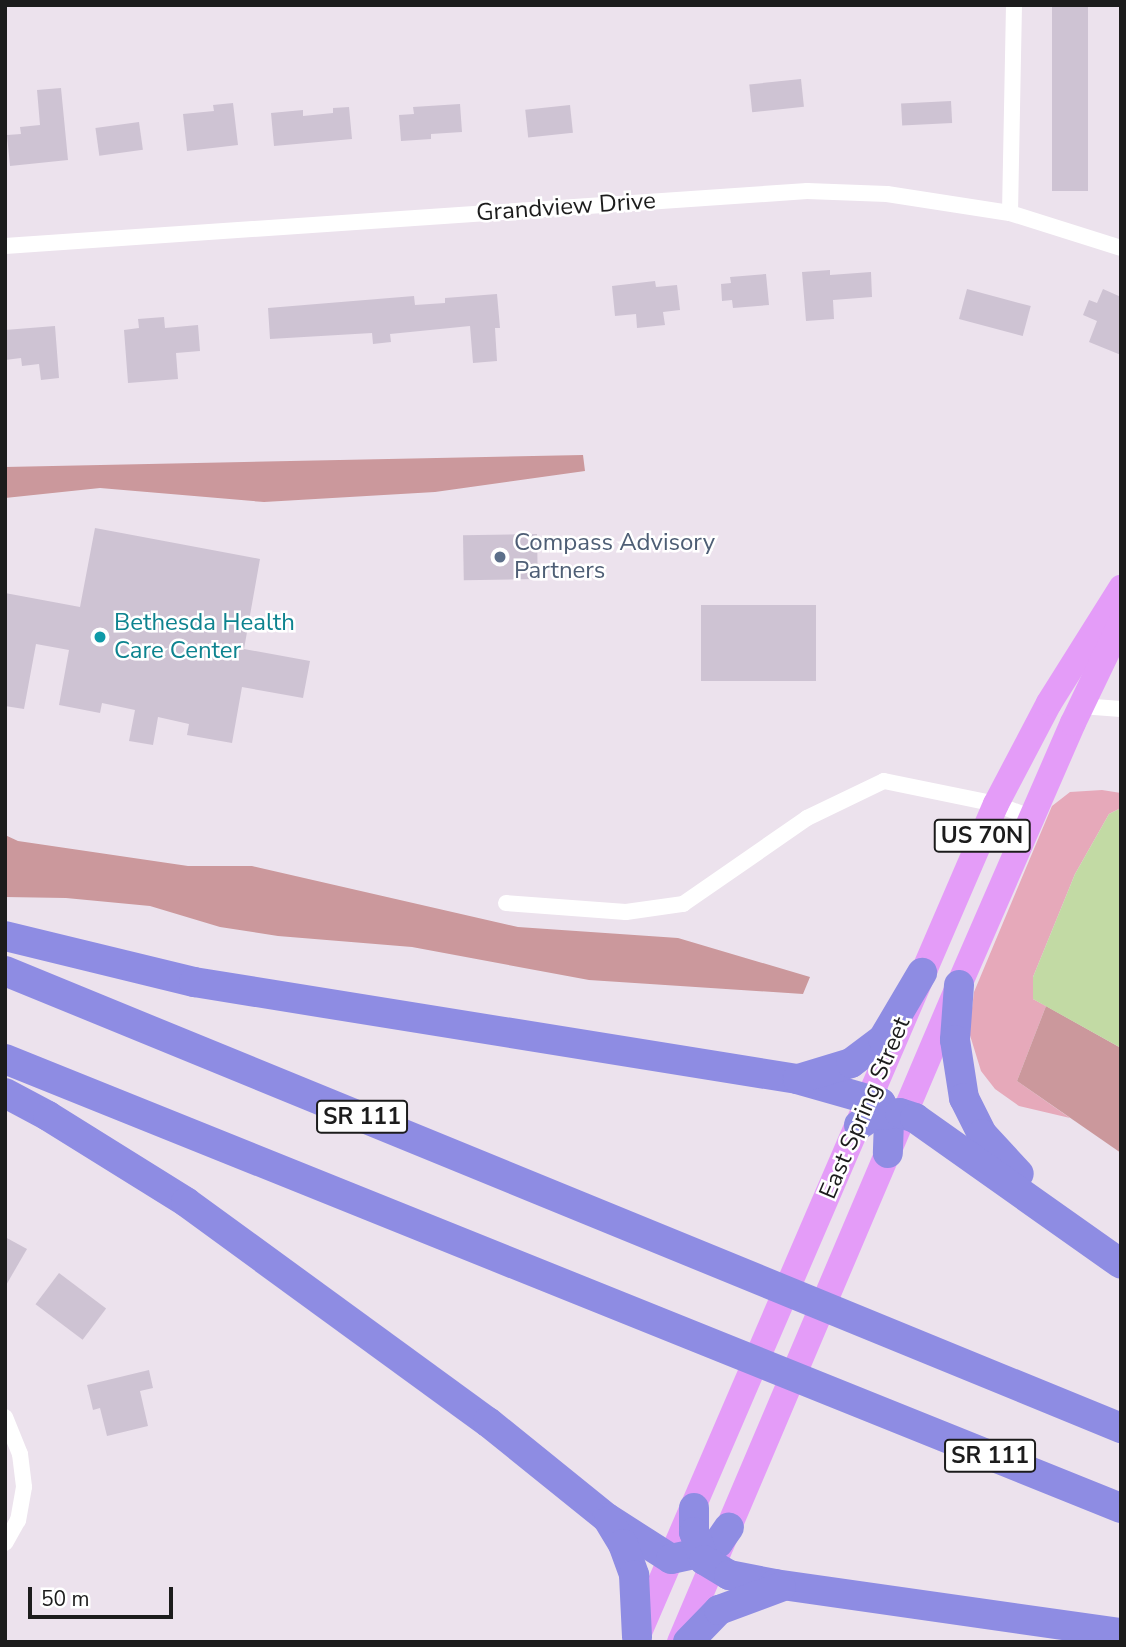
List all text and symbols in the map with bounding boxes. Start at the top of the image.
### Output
street label: Grandview Drive [475,186,657,228]
place label: Compass Advisory Partners [514,529,715,585]
marker: Compass Advisory Partners [492,549,508,565]
place label: Bethesda Health Care Center [114,609,295,665]
marker: Bethesda Health Care Center [92,629,108,645]
road number: US 70N [933,816,1031,856]
street label: East Spring Street [814,1013,916,1203]
road number: SR 111 [315,1098,409,1136]
road number: SR 111 [943,1436,1037,1476]
scale bar [32,1574,177,1618]
text: 50 m [41,1585,90,1613]

